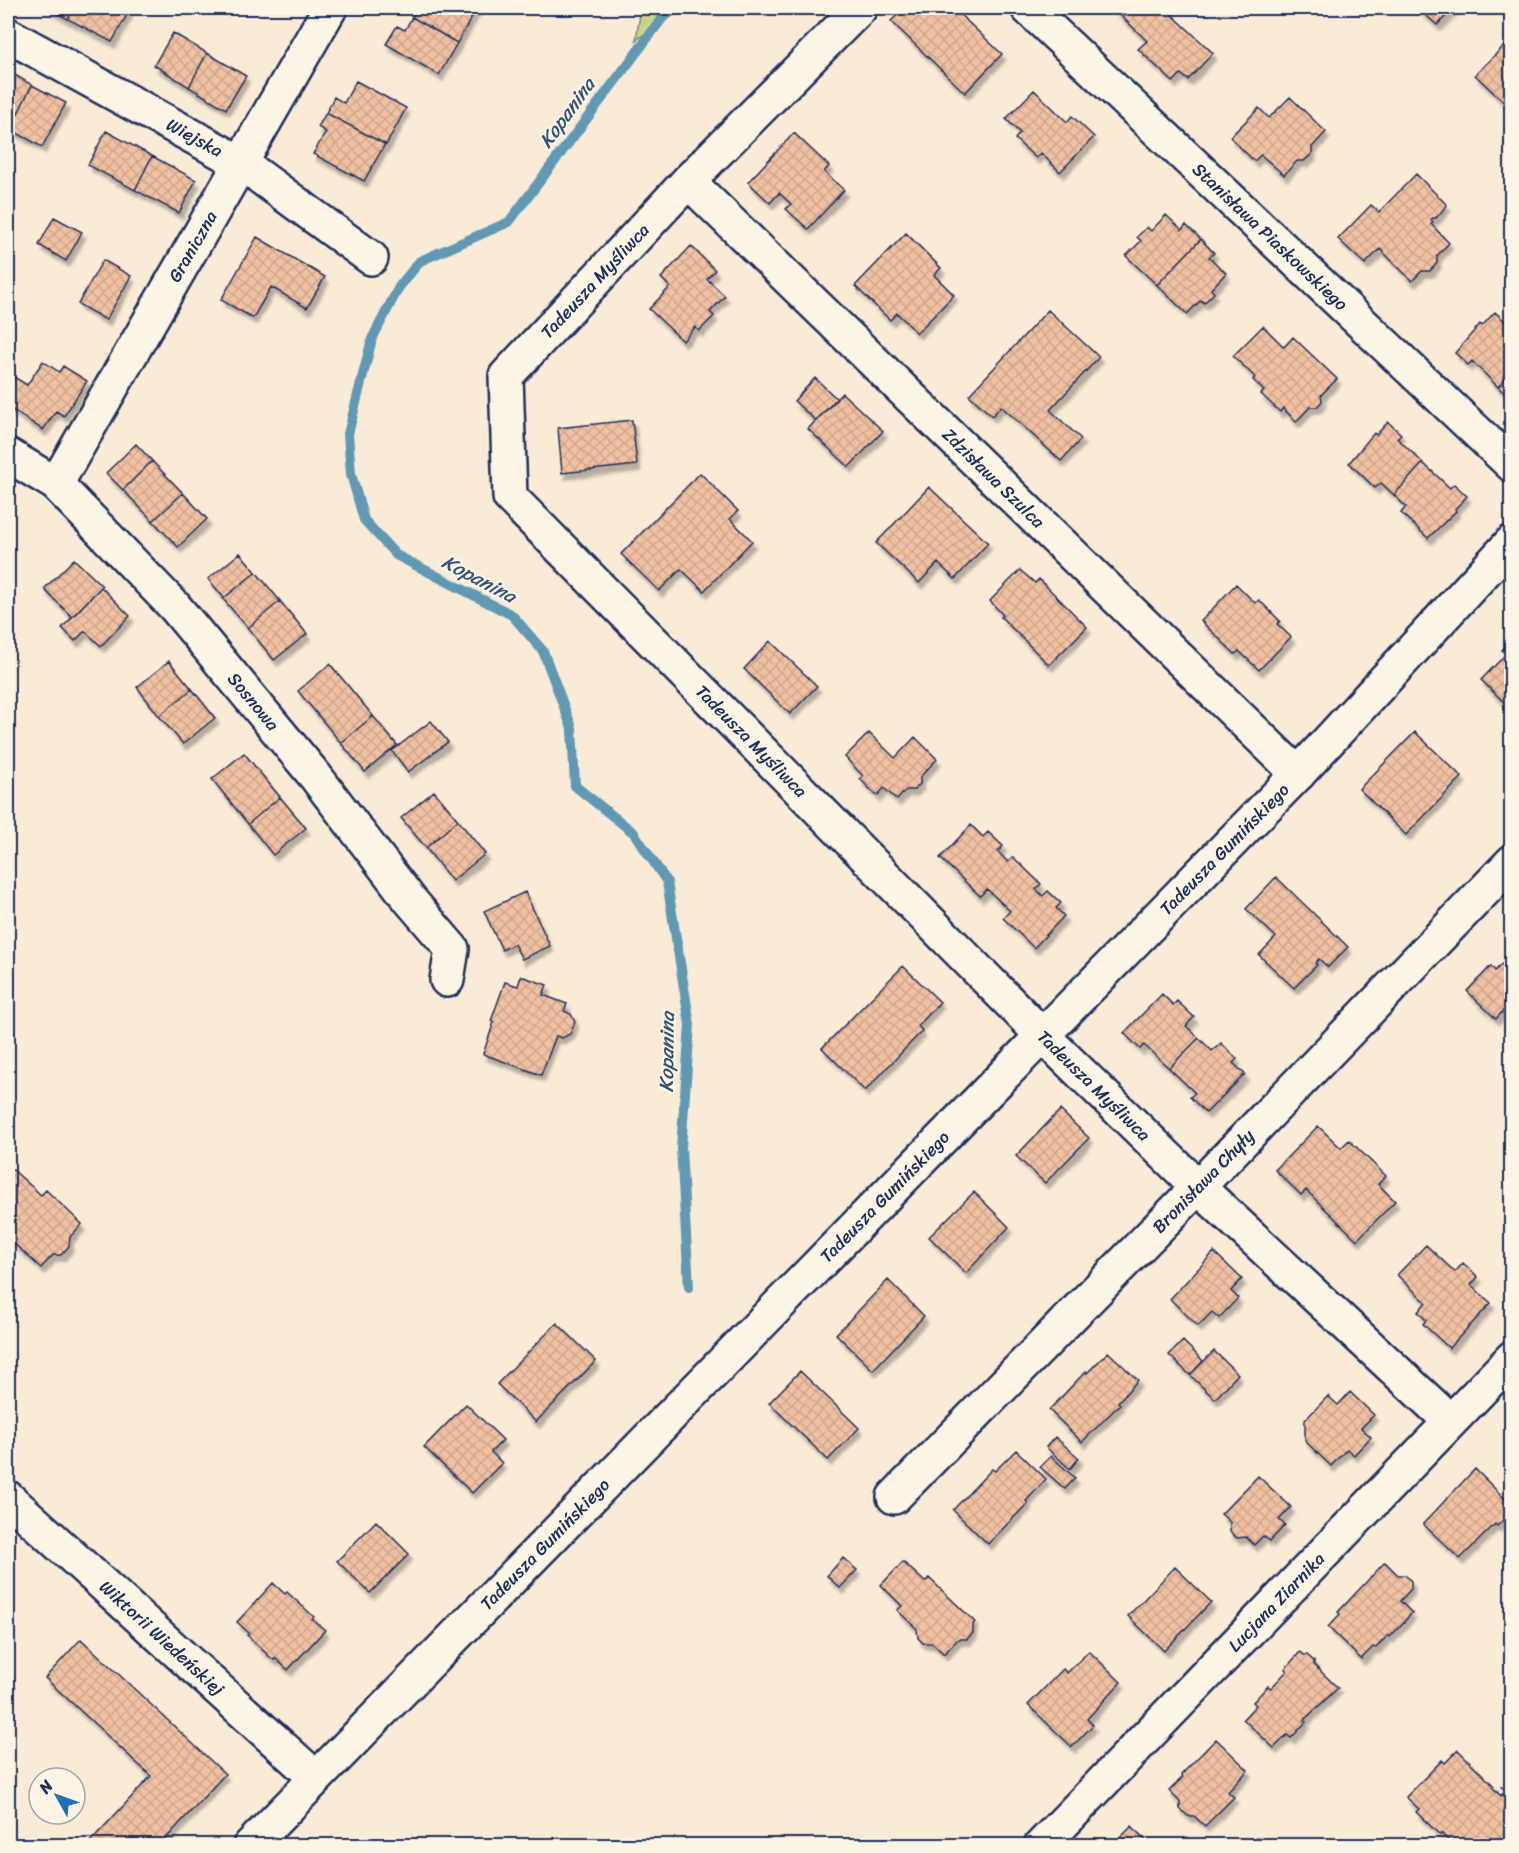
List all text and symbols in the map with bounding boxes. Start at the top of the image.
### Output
water label: Kopanina [529,69,606,156]
street label: Wiejska [160,109,229,166]
street label: Stanisława Piaskowskiego [1184,154,1356,319]
street label: Graniczna [159,204,226,289]
street label: Tadeusza Myśliwca [532,216,658,346]
street label: Zdzisława Szulca [934,420,1053,537]
water label: Kopanina [435,545,524,614]
street label: Sosnowa [219,665,288,738]
street label: Tadeusza Myśliwca [687,677,815,805]
street label: Tadeusza Gumińskiego [1152,775,1297,923]
water label: Kopanina [649,1010,685,1092]
street label: Tadeusza Myśliwca [1029,1022,1159,1149]
street label: Bronisława Chyły [1144,1121,1263,1241]
street label: Tadeusza Gumińskiego [812,1123,958,1271]
street label: Tadeusza Gumińskiego [472,1470,618,1618]
street label: Lucjana Ziarnika [1220,1544,1333,1660]
street label: Wiktorii Wiedeńskiej [92,1572,232,1704]
north arrow [27,1766,87,1826]
text: N [31,1772,61,1801]

